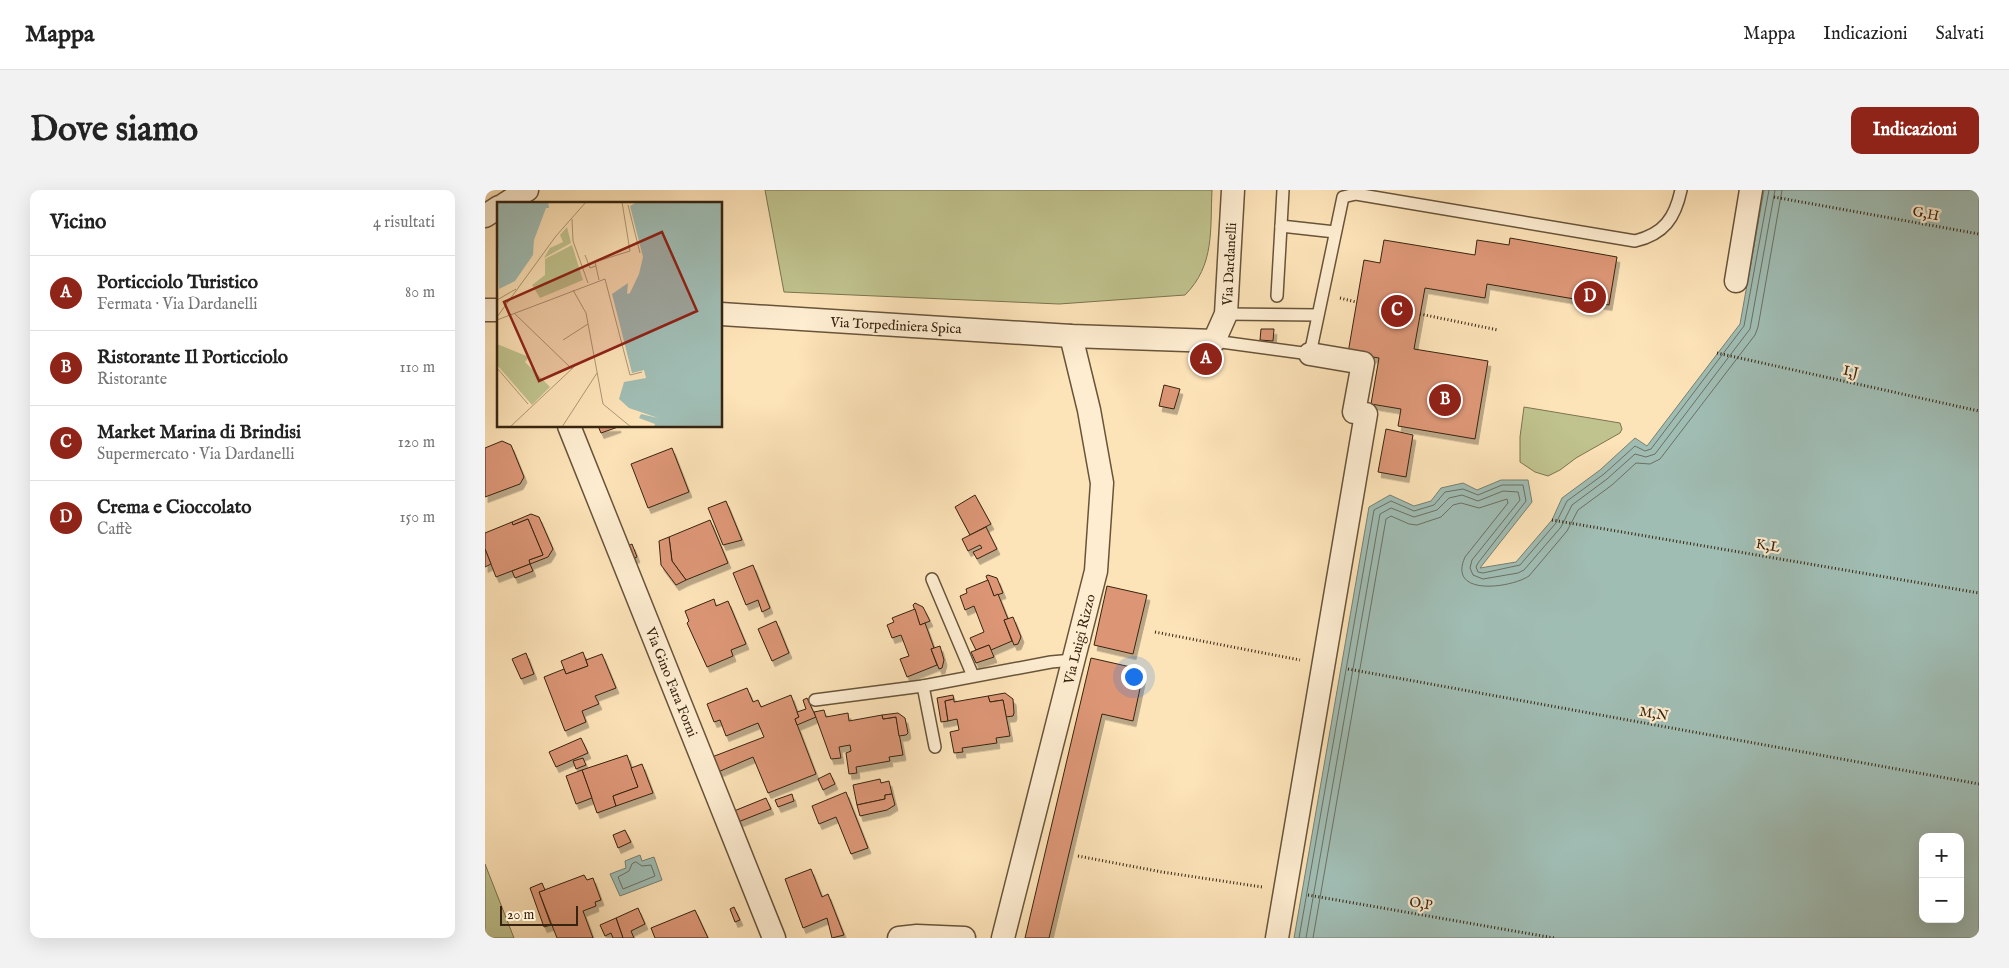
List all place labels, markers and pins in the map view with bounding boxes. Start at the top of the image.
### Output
pin: D [1574,278,1606,316]
pin: C [1381,292,1413,330]
pin: A [1190,340,1222,378]
pin: B [1429,381,1461,419]

